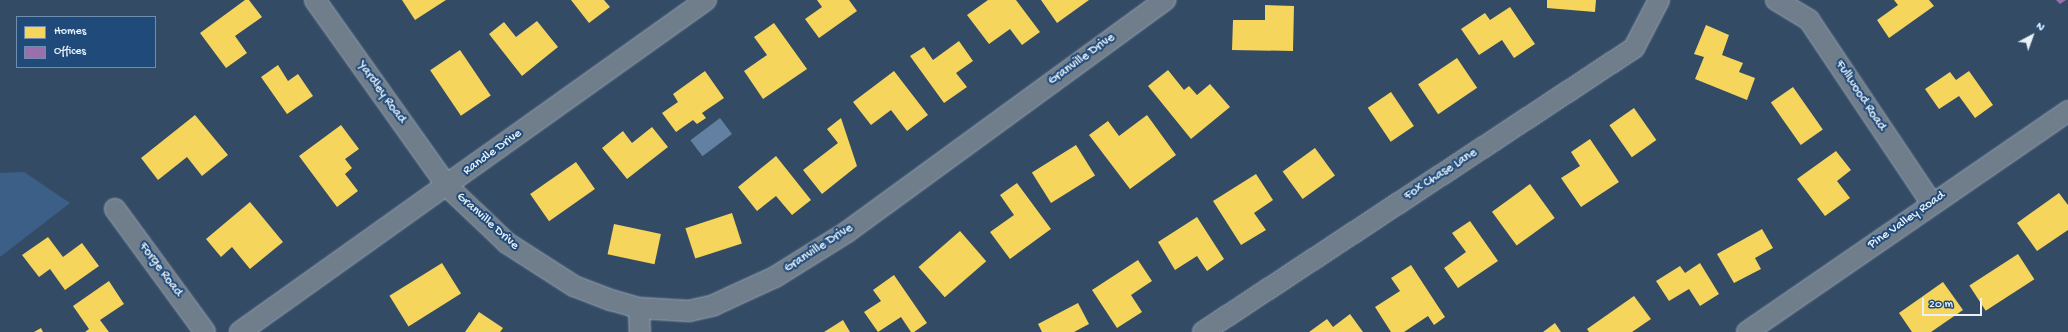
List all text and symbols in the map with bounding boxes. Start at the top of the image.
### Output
legend [16,16,156,68]
north arrow [2012,16,2052,56]
text: N [2033,20,2047,34]
text: Homes [54,25,86,39]
street label: Granville Drive [1046,31,1118,89]
text: Offices [54,45,86,59]
street label: Fullwood Road [1831,58,1889,134]
street label: Yardley Road [353,59,409,127]
street label: Randle Drive [461,126,525,180]
street label: Fox Chase Lane [1402,146,1480,204]
street label: Pine Valley Road [1865,189,1949,253]
street label: Granville Drive [453,190,521,254]
street label: Granville Drive [782,221,856,277]
street label: Forge Road [135,240,185,300]
scale bar [1924,290,1984,316]
text: 20 m [1929,298,1953,312]

